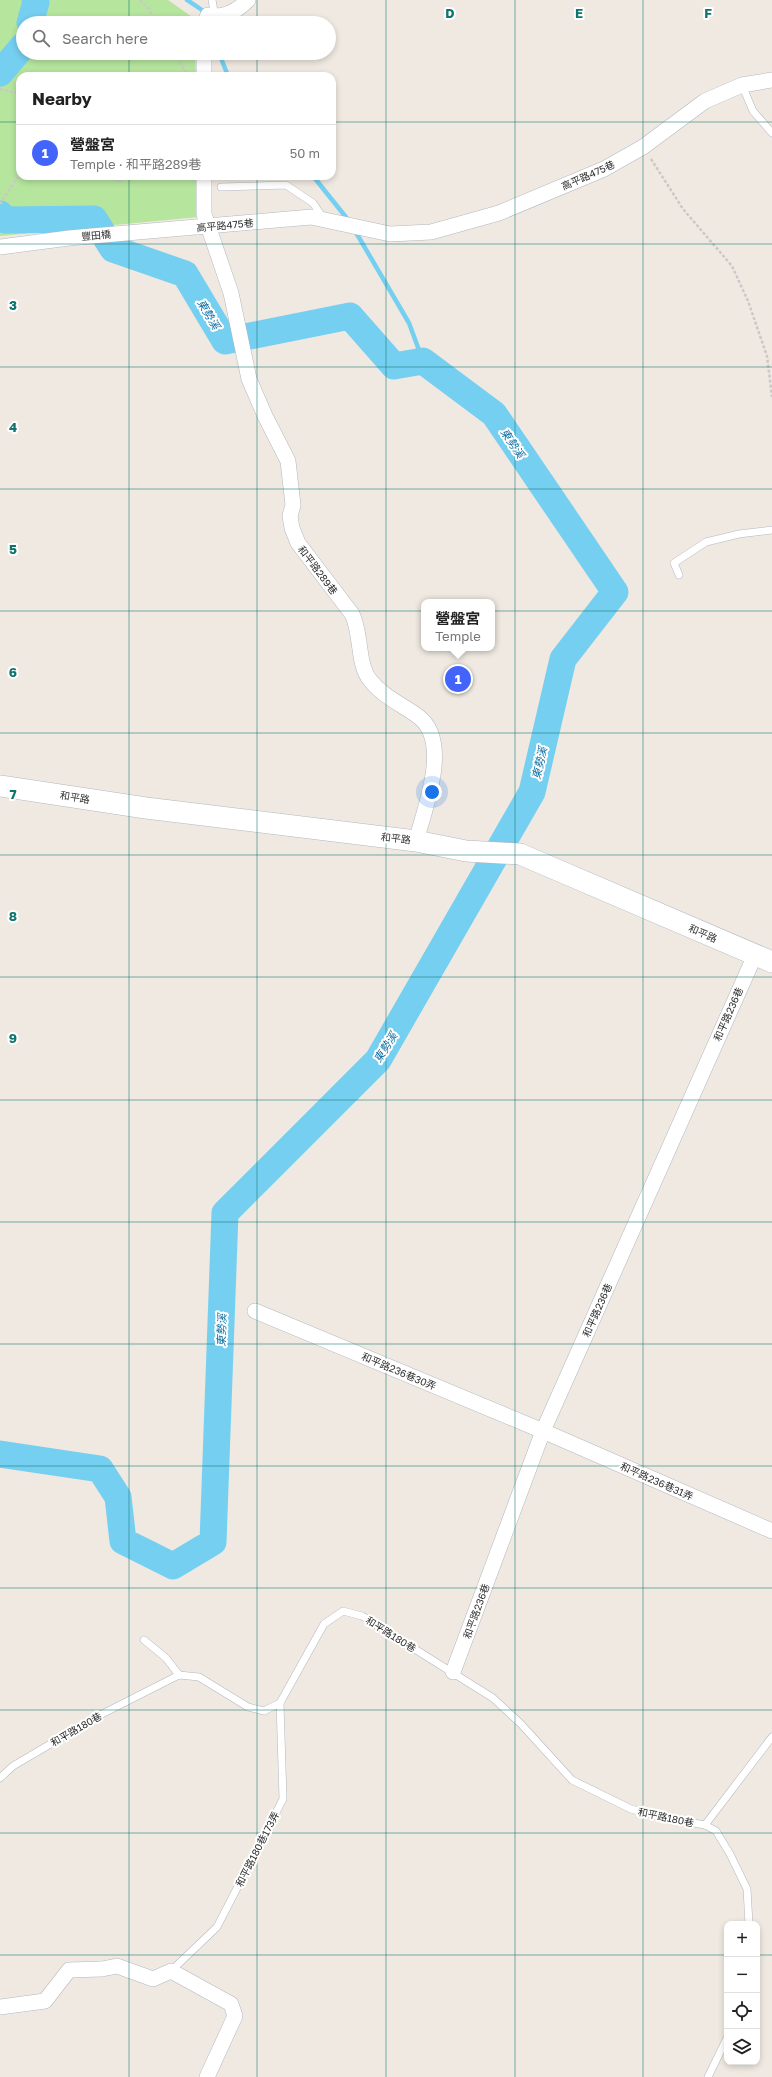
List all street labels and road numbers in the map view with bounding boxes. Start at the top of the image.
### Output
street label: 高平路475巷 [559,158,617,192]
street label: 高平路475巷 [196,217,254,233]
street label: 豐田橋 [81,228,111,242]
street label: 和平路289巷 [296,543,340,597]
street label: 和平路 [59,789,91,805]
street label: 和平路 [380,830,412,846]
street label: 和平路 [687,922,719,944]
street label: 和平路236巷 [711,985,745,1043]
street label: 和平路236巷 [580,1281,614,1339]
street label: 和平路236巷30弄 [360,1350,438,1392]
street label: 和平路236巷31弄 [619,1460,695,1502]
street label: 和平路236巷 [460,1582,492,1640]
street label: 和平路180巷 [364,1614,418,1654]
street label: 和平路180巷 [48,1710,104,1748]
street label: 和平路180巷 [637,1805,695,1829]
street label: 和平路180巷173弄 [233,1809,281,1889]

